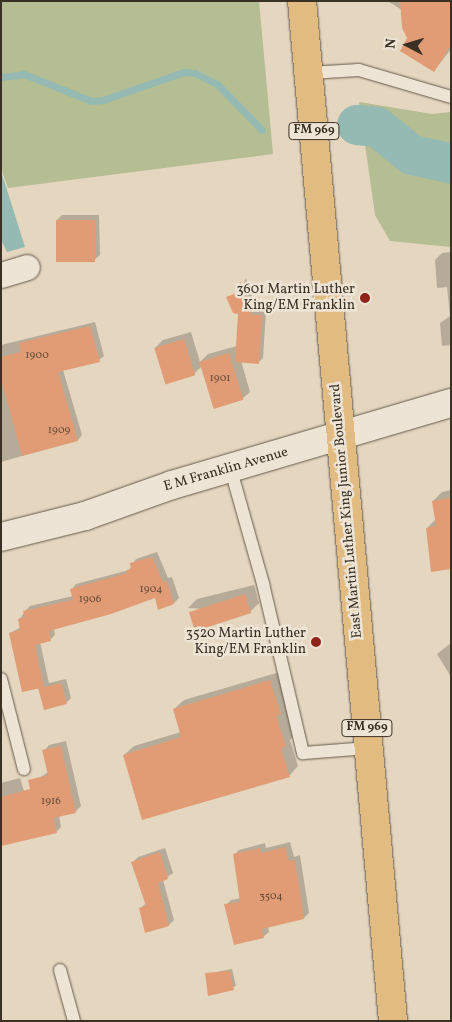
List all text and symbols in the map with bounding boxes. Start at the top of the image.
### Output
north arrow [382,20,432,70]
text: N [382,38,401,50]
road number: FM 969 [288,122,340,140]
place label: 3601 Martin Luther King/EM Franklin [236,282,355,314]
marker: 3601 Martin Luther King/EM Franklin [359,292,371,304]
house number: 1900 [25,349,49,363]
house number: 1901 [209,372,231,386]
street label: East Martin Luther King Junior Boulevard [327,383,367,639]
house number: 1909 [48,424,70,438]
street label: E M Franklin Avenue [162,444,290,496]
house number: 1904 [139,583,163,597]
house number: 1906 [79,593,101,607]
place label: 3520 Martin Luther King/EM Franklin [186,626,306,658]
marker: 3520 Martin Luther King/EM Franklin [310,636,322,648]
road number: FM 969 [341,718,393,738]
house number: 1916 [41,795,61,809]
house number: 3504 [259,890,283,904]

